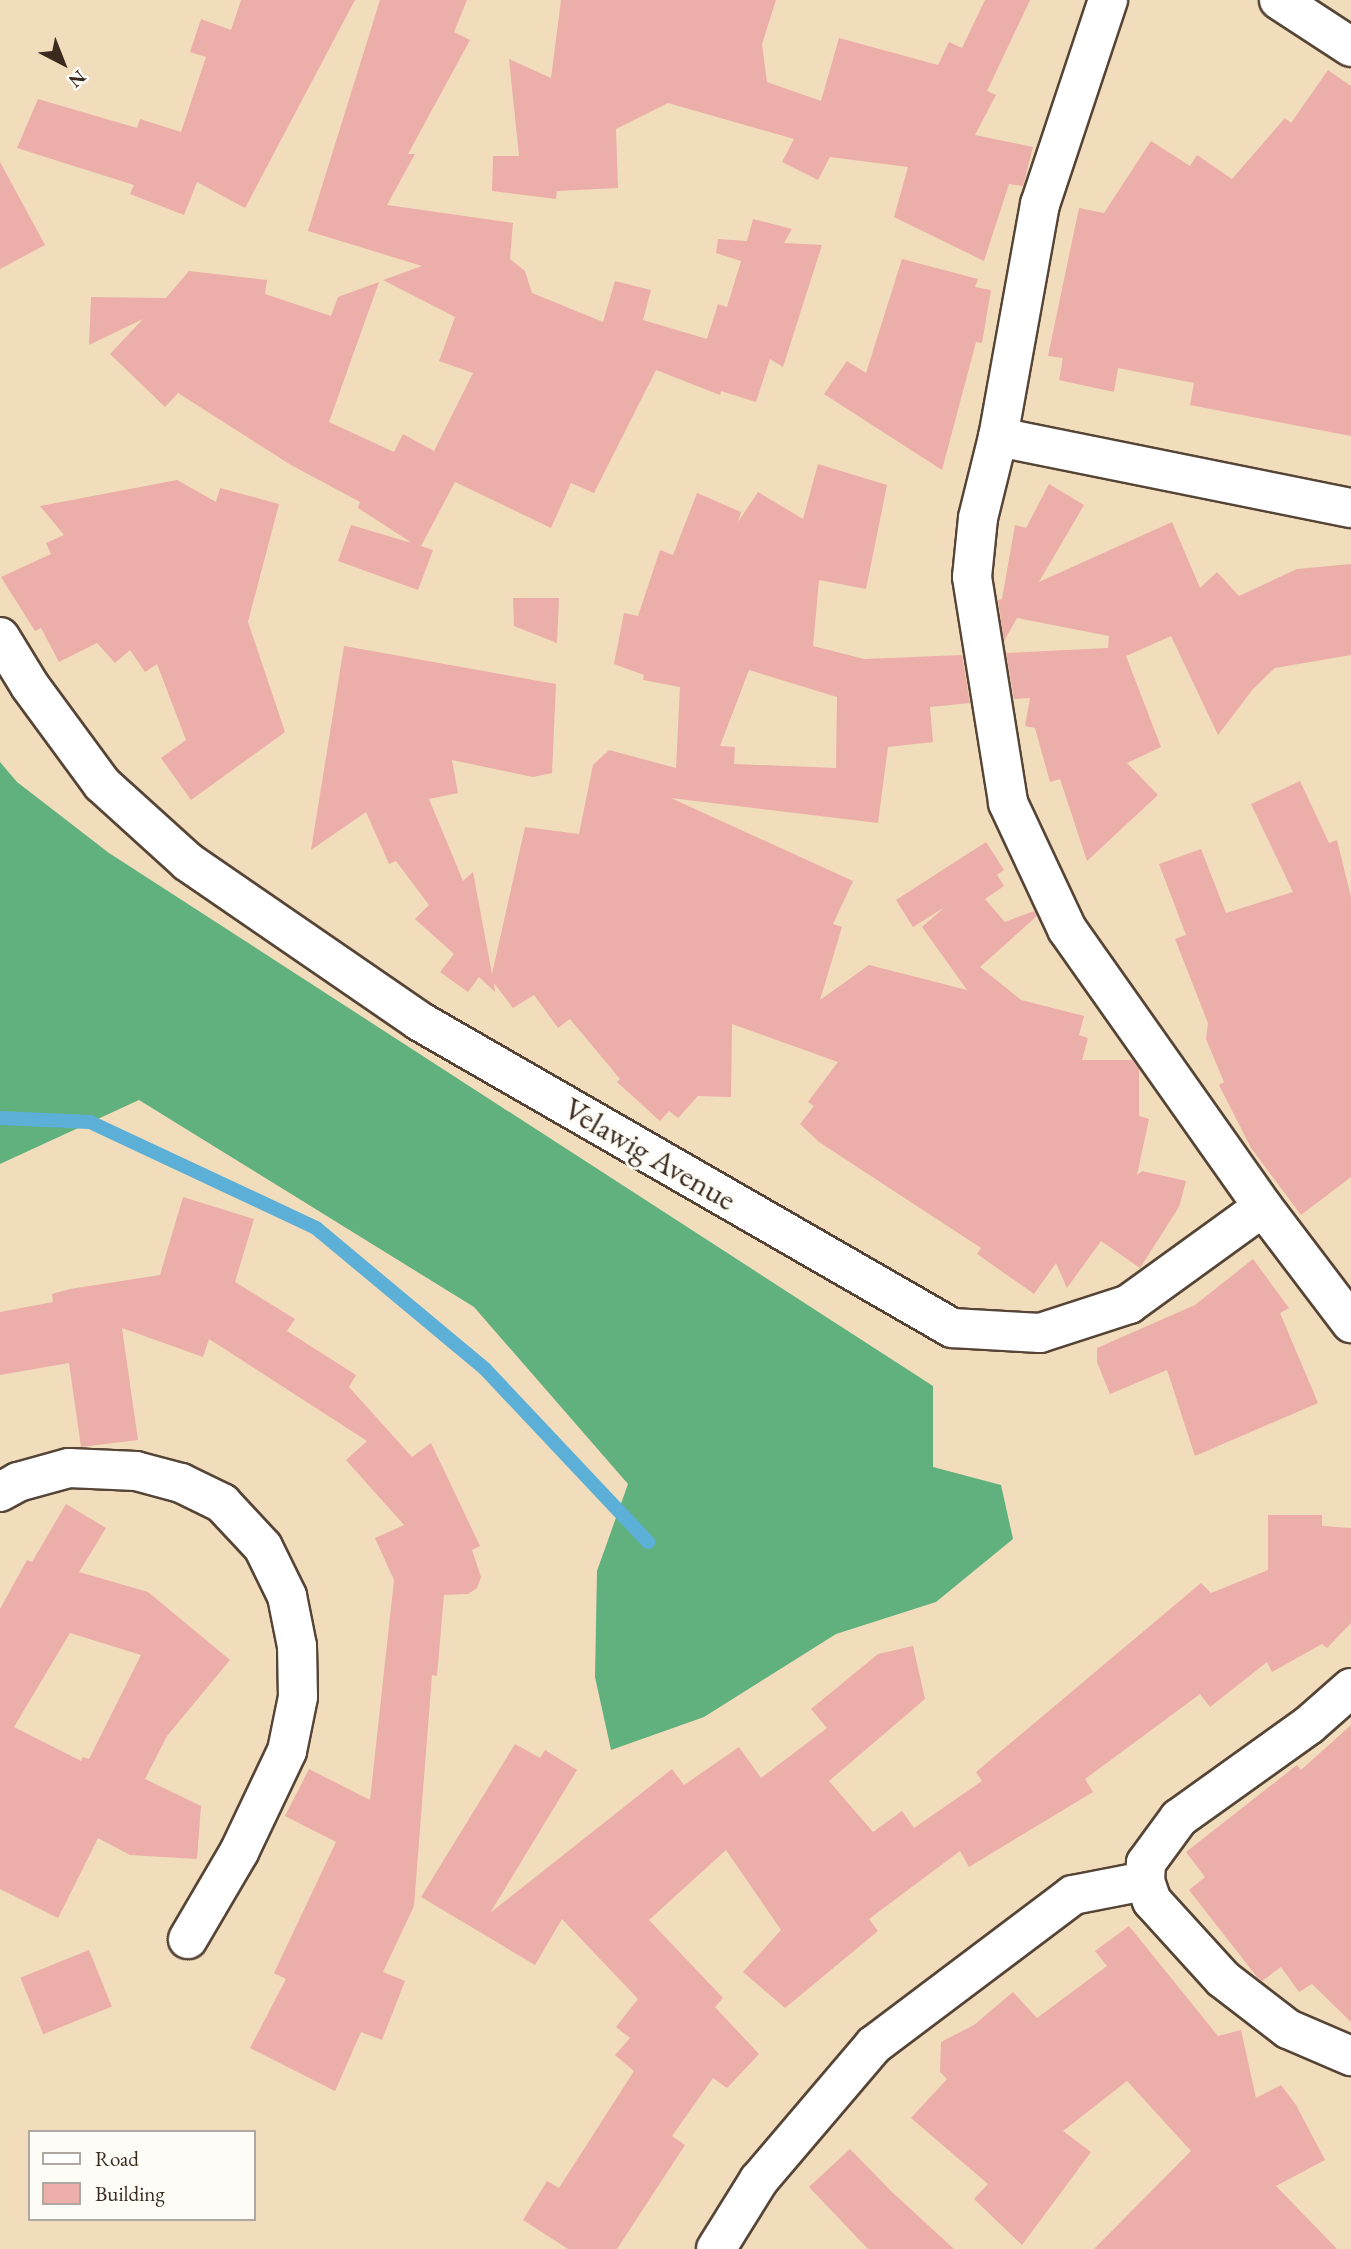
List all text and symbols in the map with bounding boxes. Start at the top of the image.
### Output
north arrow [28,28,98,98]
text: N [63,65,91,93]
street label: Velawig Avenue [557,1089,743,1219]
legend [28,2130,256,2221]
text: Road [95,2145,139,2172]
text: Building [95,2180,165,2207]

